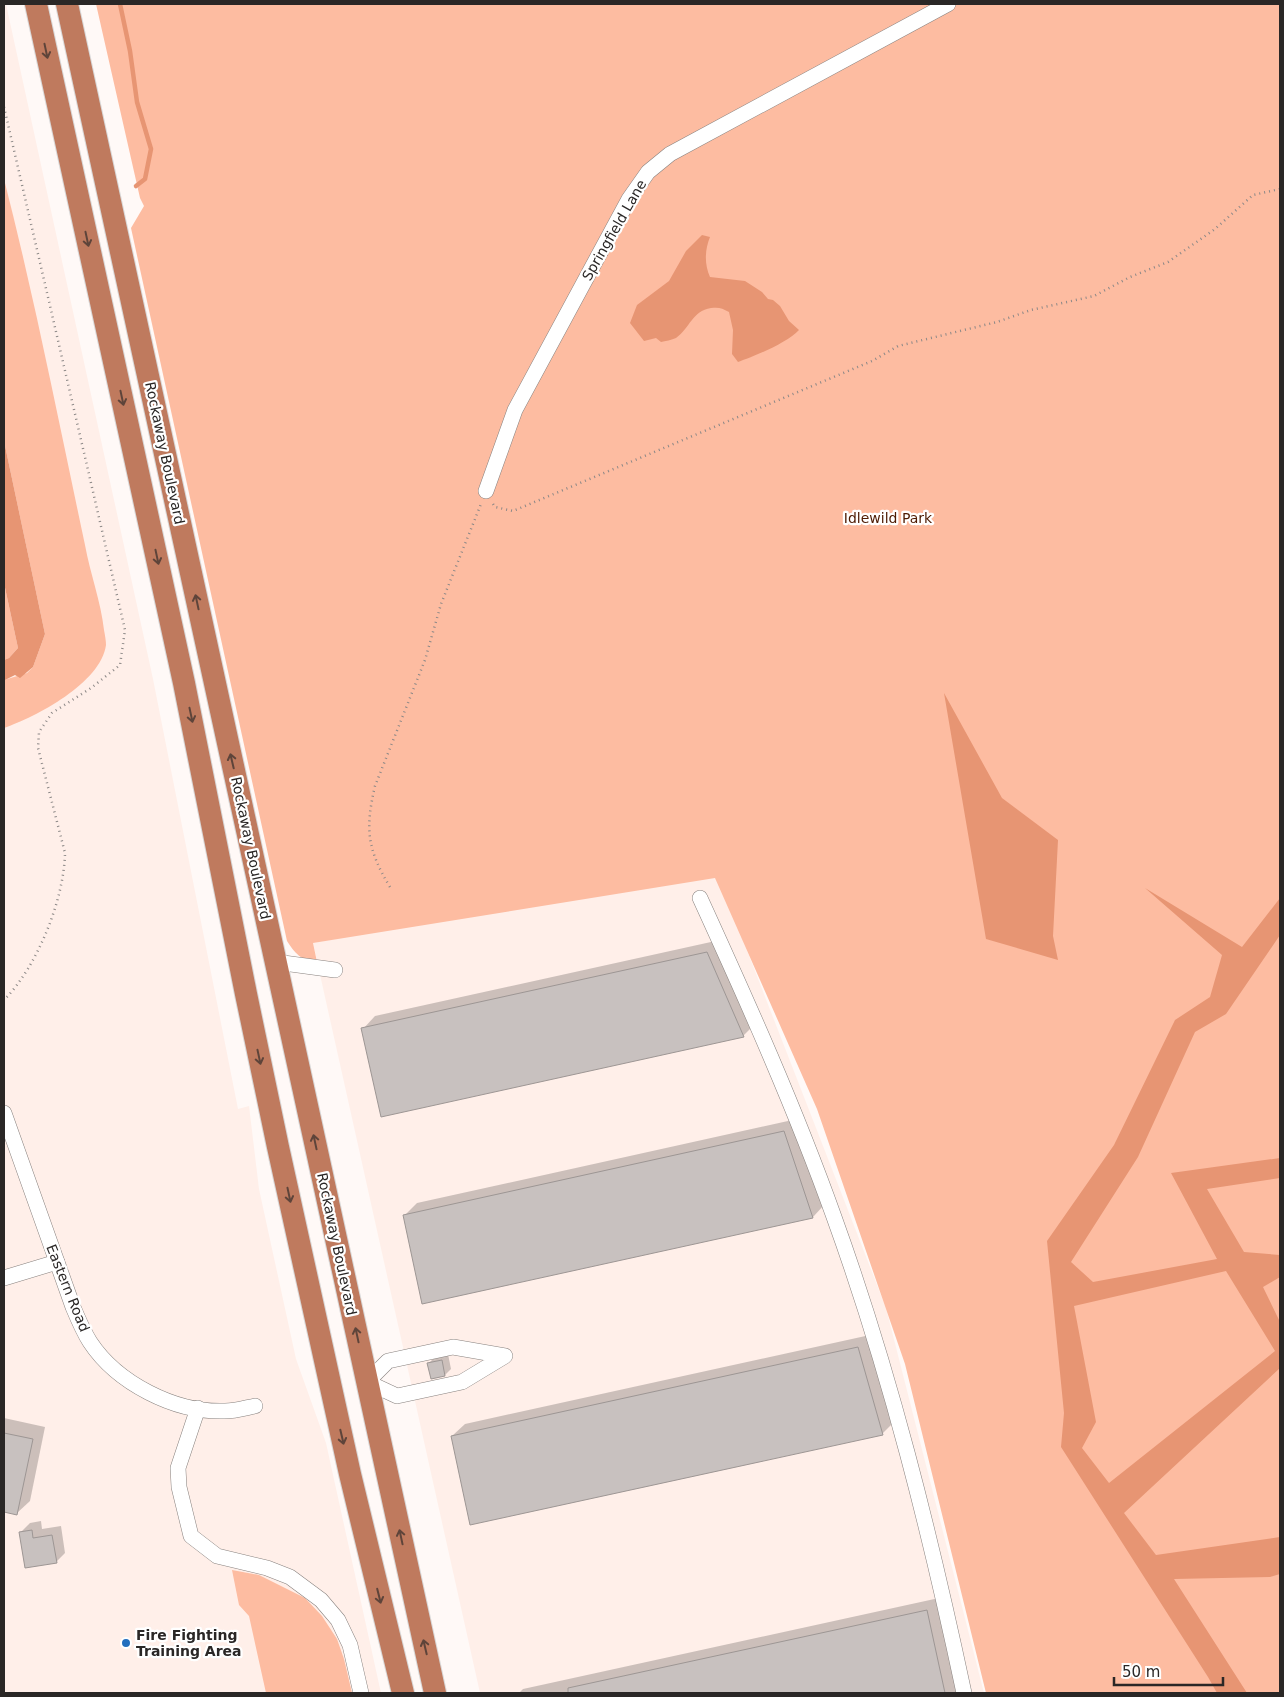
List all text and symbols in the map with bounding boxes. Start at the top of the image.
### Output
one-way arrow [42,43,52,59]
street label: Springfield Lane [579,177,649,283]
one-way arrow [83,231,93,247]
street label: Rockaway Boulevard [142,380,188,526]
one-way arrow [118,389,127,405]
park label: Idlewild Park [844,510,933,526]
one-way arrow [152,548,162,564]
one-way arrow [192,594,201,610]
one-way arrow [187,707,196,723]
one-way arrow [227,753,236,769]
street label: Rockaway Boulevard [228,775,274,921]
one-way arrow [255,1048,265,1064]
one-way arrow [310,1134,319,1150]
street label: Rockaway Boulevard [314,1171,360,1317]
one-way arrow [285,1186,294,1202]
street label: Eastern Road [43,1242,93,1334]
one-way arrow [352,1327,361,1343]
one-way arrow [338,1429,347,1445]
one-way arrow [395,1529,405,1545]
one-way arrow [375,1587,384,1603]
place label: Fire Fighting Training Area [136,1627,241,1659]
marker: Fire Fighting Training Area [120,1637,132,1649]
one-way arrow [420,1640,429,1656]
scale bar [1114,1654,1223,1686]
text: 50 m [1122,1663,1160,1681]

